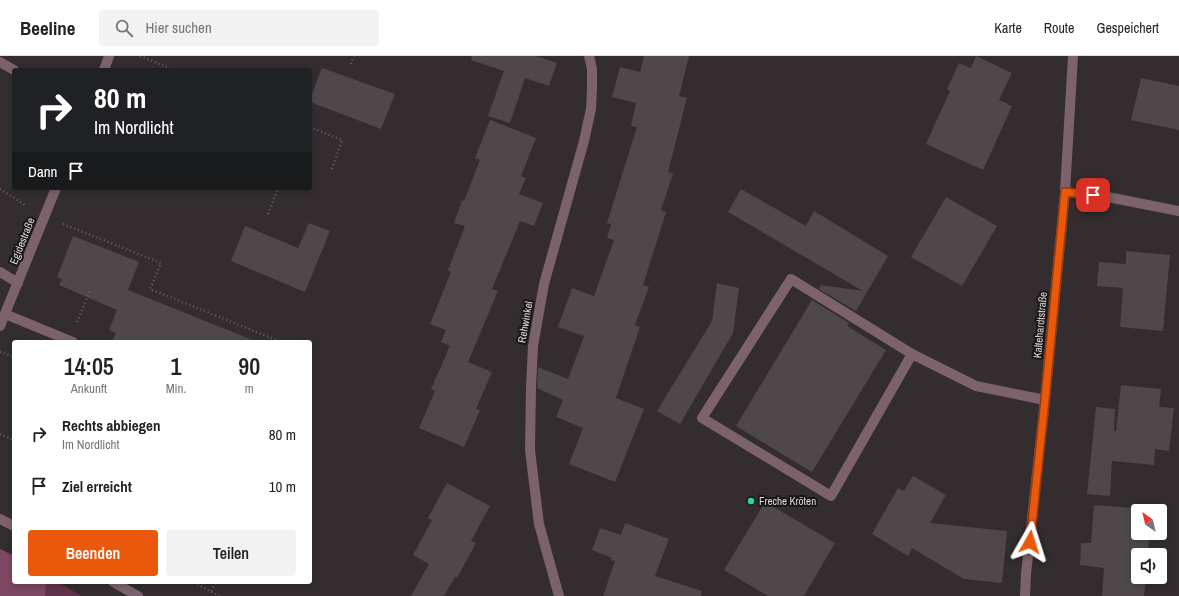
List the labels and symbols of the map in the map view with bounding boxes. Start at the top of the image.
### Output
pin [1076,178,1110,212]
street label: Egidestraße [6,216,38,266]
street label: Kaltehardtstraße [1030,291,1050,359]
street label: Rehwinkel [514,300,536,344]
place label: Freche Kröten [759,494,816,508]
marker: Freche Kröten [746,496,756,506]
north arrow [1131,504,1167,540]
position arrow [1009,521,1051,563]

